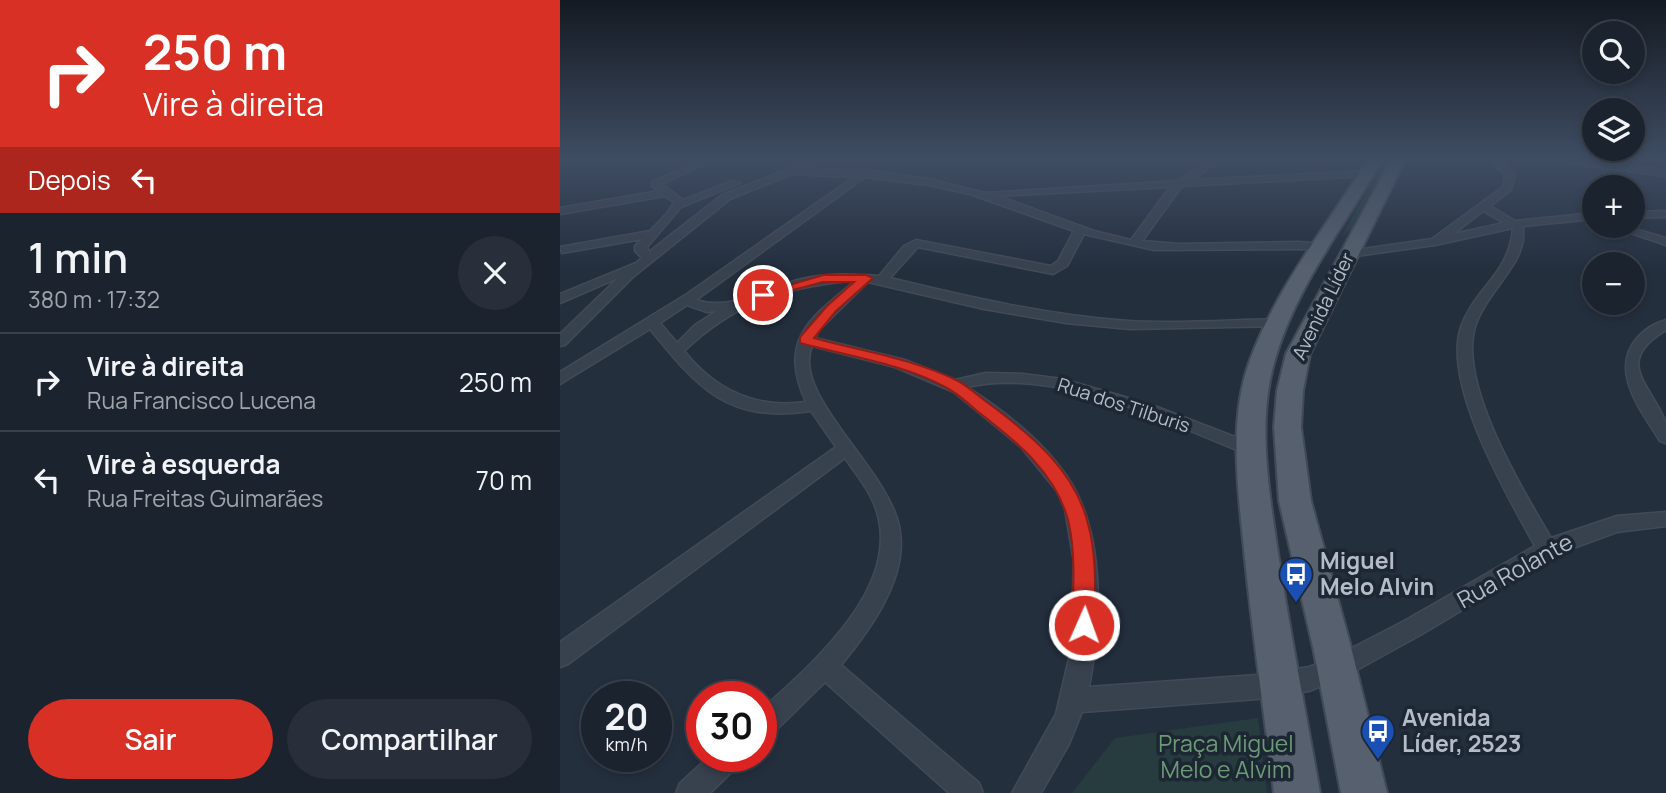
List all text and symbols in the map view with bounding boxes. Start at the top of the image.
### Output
text: 250 m [143,18,287,85]
map controls [1582,21,1645,315]
button: search [1582,21,1645,84]
icon: right [28,28,119,119]
text: Vire à direita [143,82,324,126]
button: layers [1582,98,1645,161]
icon: left [125,161,163,199]
text: Depois [28,162,111,198]
button: + [1582,175,1645,238]
text: 1 min [28,228,128,286]
button: close [458,236,532,310]
street label: Avenida Líder [1286,248,1360,364]
button: − [1582,252,1645,315]
pin [733,265,793,325]
icon: arrive [744,276,782,314]
text: 380 m · 17:32 [28,283,160,315]
text: Vire à direita [87,348,244,384]
icon: right [28,363,66,401]
text: 250 m [459,364,532,400]
street label: Rua dos Tilburis [1054,371,1194,439]
text: Rua Francisco Lucena [87,384,316,416]
text: Vire à esquerda [87,446,280,482]
icon: left [28,461,66,499]
text: 70 m [476,462,532,498]
text: Rua Freitas Guimarães [87,482,323,514]
street label: Rua Rolante [1451,525,1578,615]
place label: Miguel Melo Alvin [1320,544,1434,602]
bus stop icon: Miguel Melo Alvin [1277,555,1315,604]
position arrow [1047,588,1121,662]
speed limit sign: 30 [686,681,777,772]
text: 20 [605,693,648,741]
button: Sair [28,699,273,779]
button: Compartilhar [287,699,532,779]
place label: Avenida Líder, 2523 [1402,701,1521,759]
bus stop icon: Avenida Líder, 2523 [1359,712,1397,761]
park label: Praça Miguel Melo e Alvim [1158,727,1294,785]
text: km/h [606,732,647,756]

